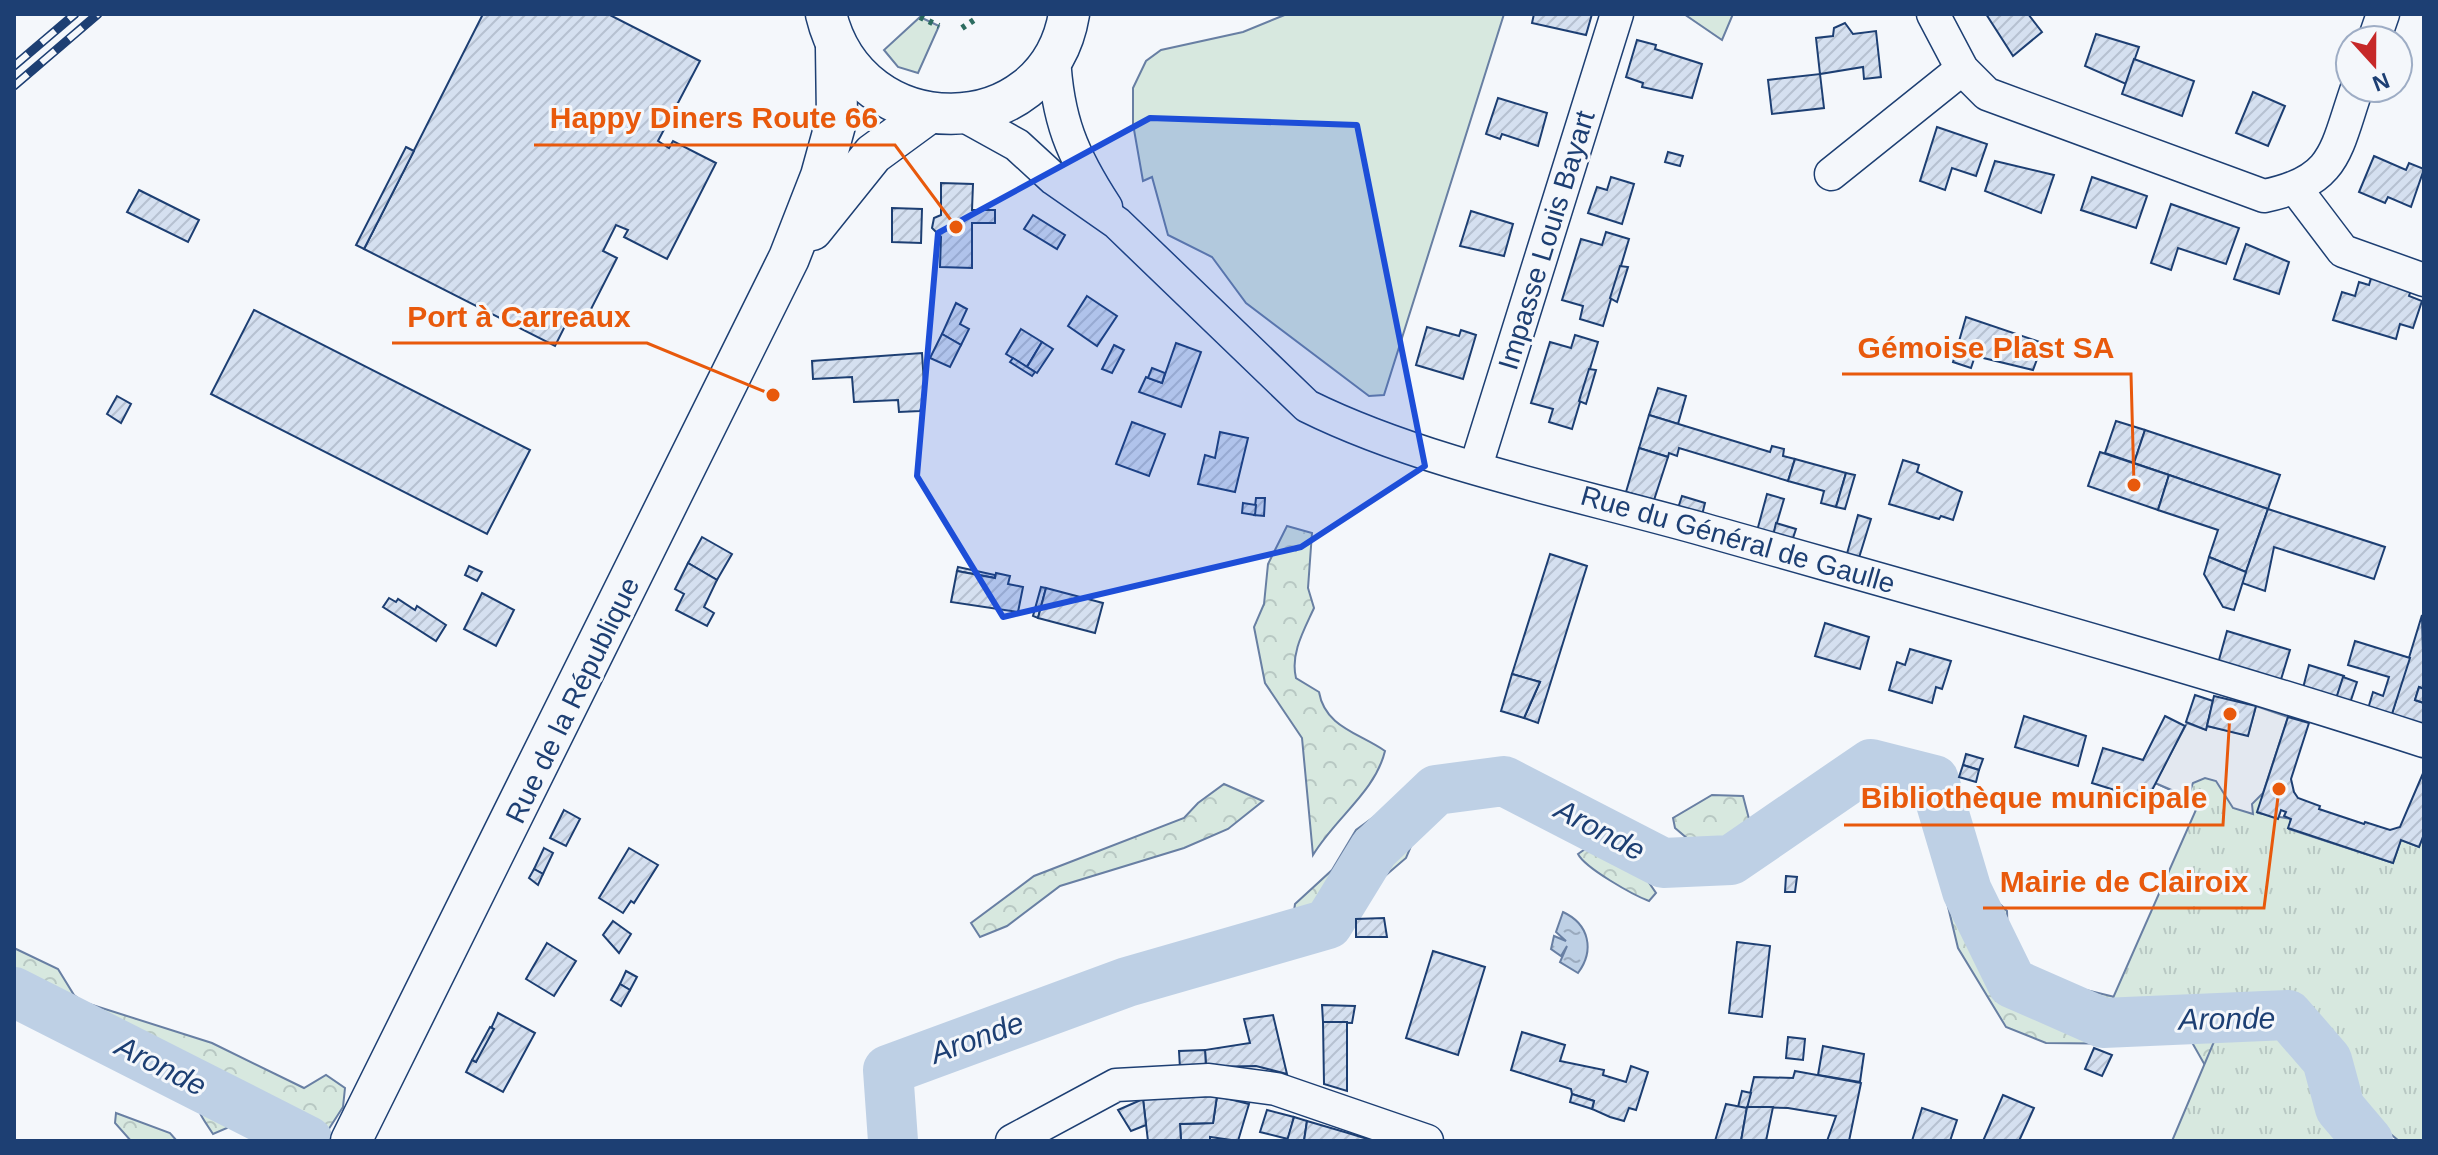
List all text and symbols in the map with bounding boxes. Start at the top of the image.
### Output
north arrow [2334,24,2414,104]
text: N [2369,68,2393,97]
callout: Happy Diners Route 66 [534,91,895,145]
text: Happy Diners Route 66 [550,101,878,134]
street label: Impasse Louis Bayart [1492,107,1601,373]
callout: Port à Carreaux [392,289,647,343]
text: Port à Carreaux [407,300,631,333]
callout: Gémoise Plast SA [1842,320,2131,374]
text: Gémoise Plast SA [1858,331,2114,364]
street label: Rue du Général de Gaulle [1577,480,1898,599]
street label: Rue de la République [499,572,645,828]
callout: Bibliothèque municipale [1844,771,2223,825]
text: Bibliothèque municipale [1861,781,2207,814]
water label: Aronde [1548,791,1651,867]
callout: Mairie de Clairoix [1983,854,2264,908]
text: Mairie de Clairoix [2000,865,2249,898]
water label: Aronde [2176,1001,2276,1036]
water label: Aronde [924,1005,1028,1070]
water label: Aronde [109,1028,212,1102]

